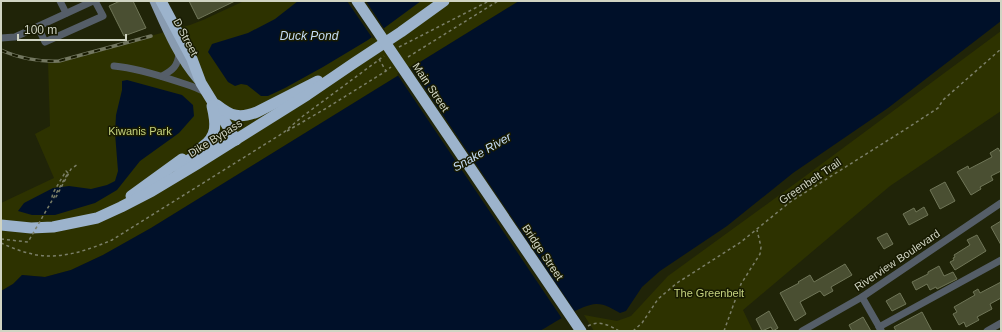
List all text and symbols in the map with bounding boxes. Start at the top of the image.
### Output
scale bar [18,16,126,42]
street label: D Street [171,16,201,58]
text: 100 m [24,23,57,37]
water label: Duck Pond [280,29,339,43]
street label: Main Street [410,60,452,114]
street label: Dike Bypass [186,116,245,159]
park label: Kiwanis Park [108,125,172,137]
water label: Snake River [450,129,515,174]
street label: Greenbelt Trail [777,156,843,206]
street label: Bridge Street [520,222,566,282]
street label: Riverview Boulevard [852,227,942,293]
park label: The Greenbelt [674,287,744,299]

